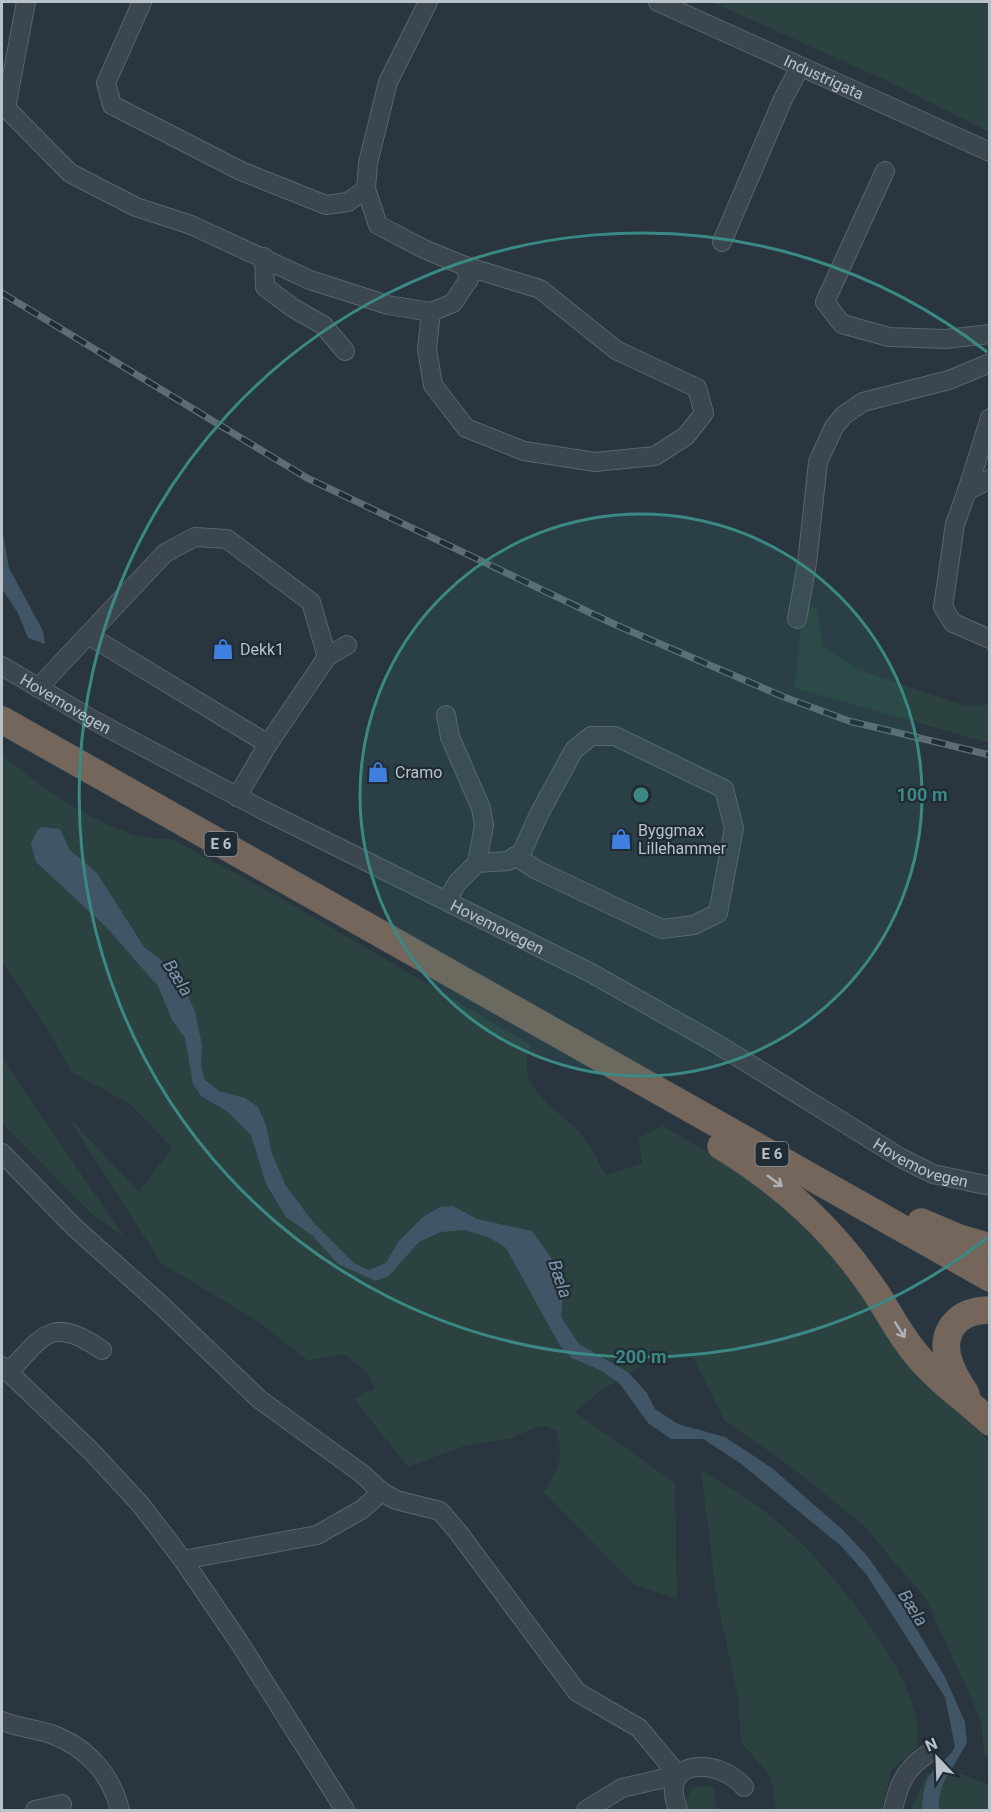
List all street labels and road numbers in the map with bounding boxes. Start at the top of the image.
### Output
street label: Industrigata [781,51,867,104]
street label: Hovemovegen [17,670,114,738]
road number: E 6 [204,832,238,856]
street label: Hovemovegen [447,896,547,958]
street label: Hovemovegen [870,1134,970,1191]
road number: E 6 [756,1142,788,1166]

